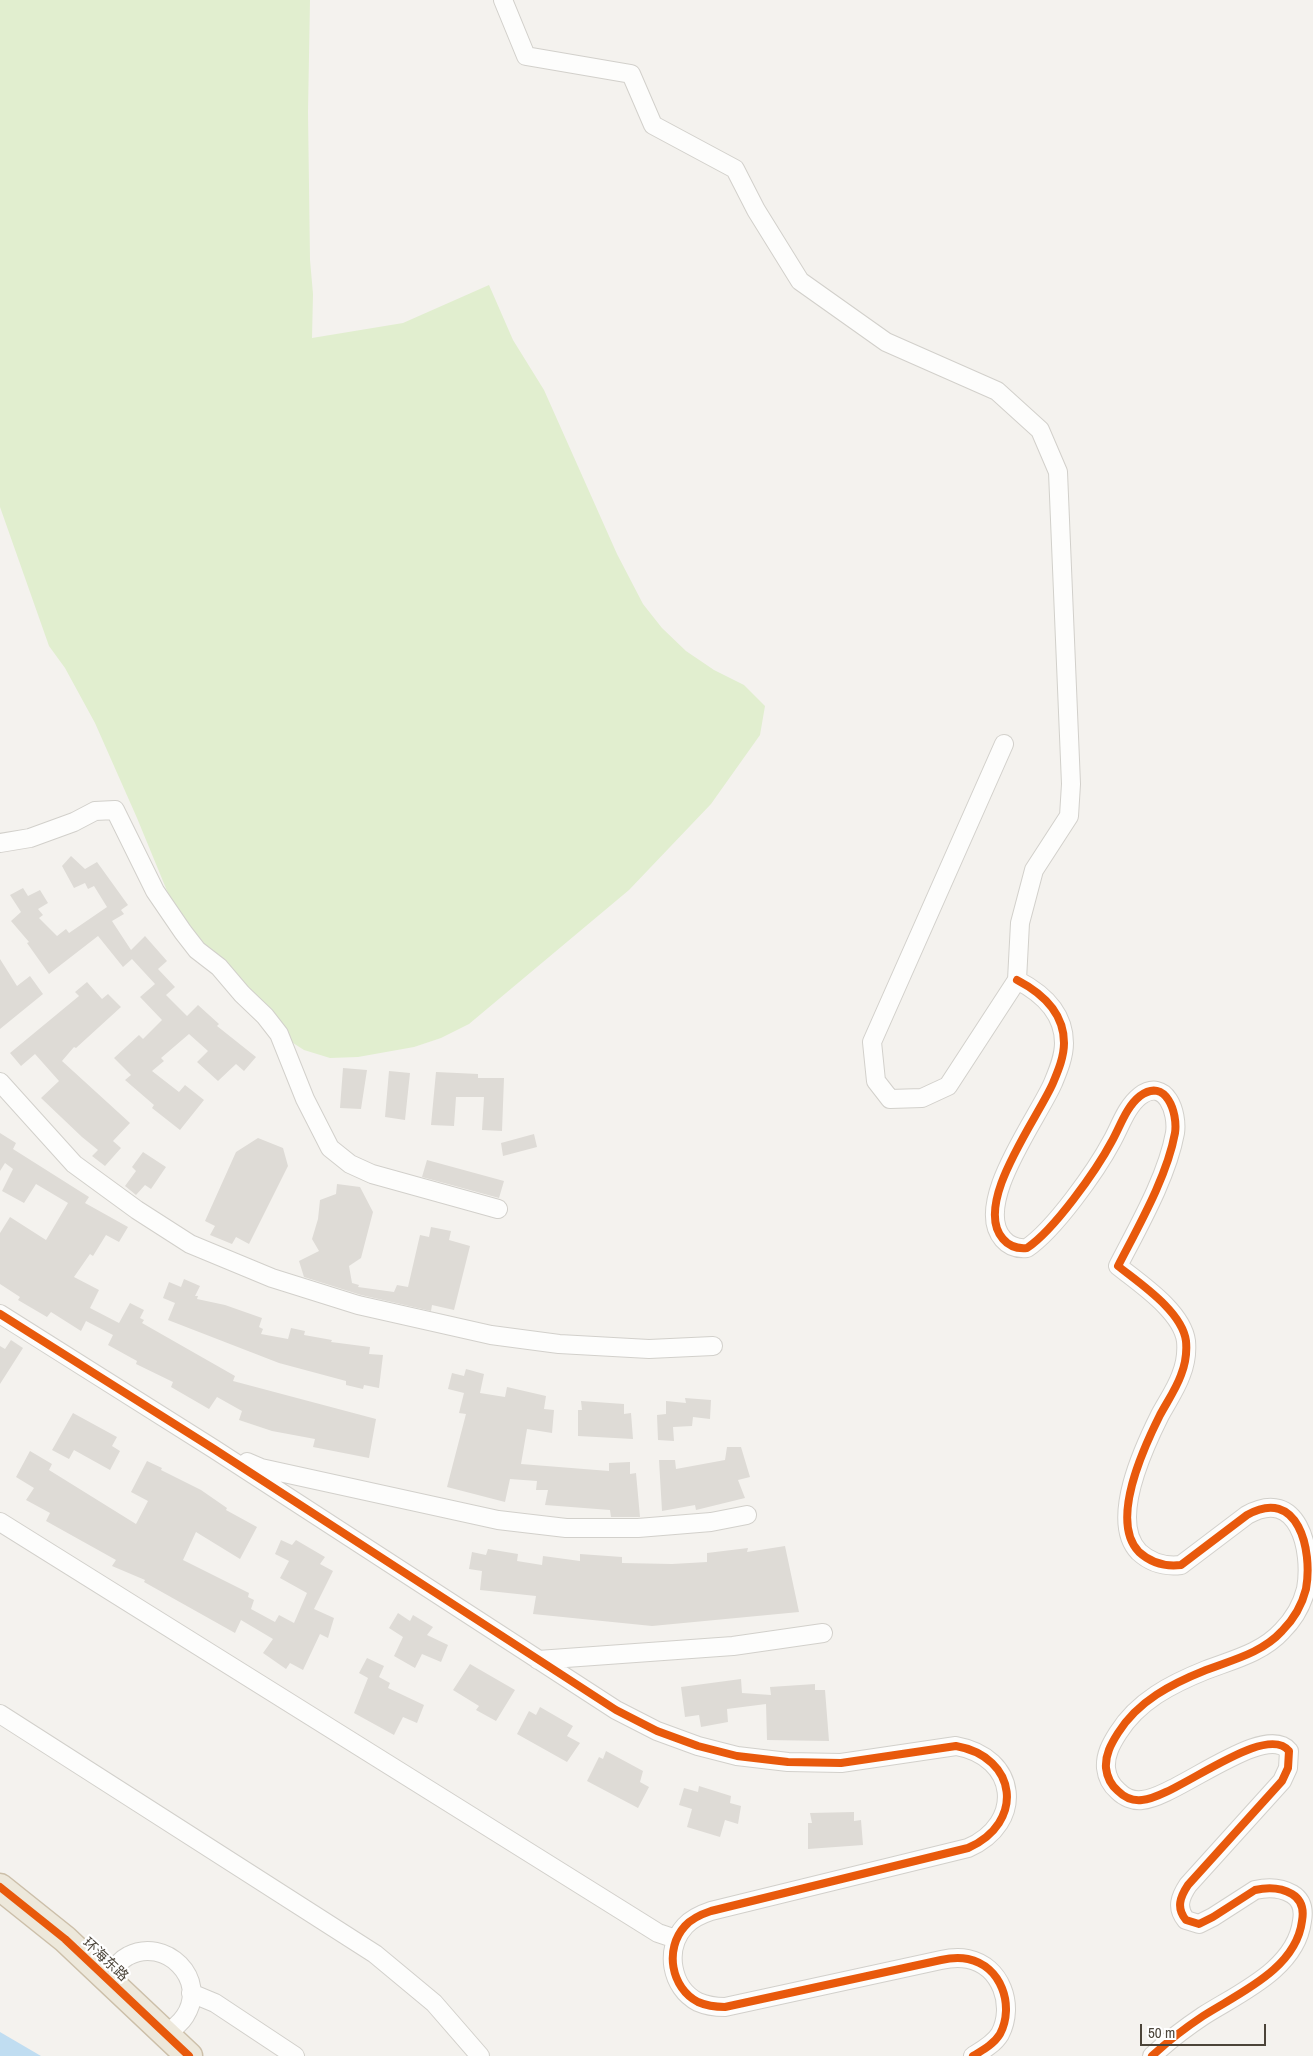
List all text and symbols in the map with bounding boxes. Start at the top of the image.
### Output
street label: 环海东路 [79,1935,131,1985]
scale bar [1143,2014,1269,2046]
text: 50 m [1148,2022,1175,2043]

